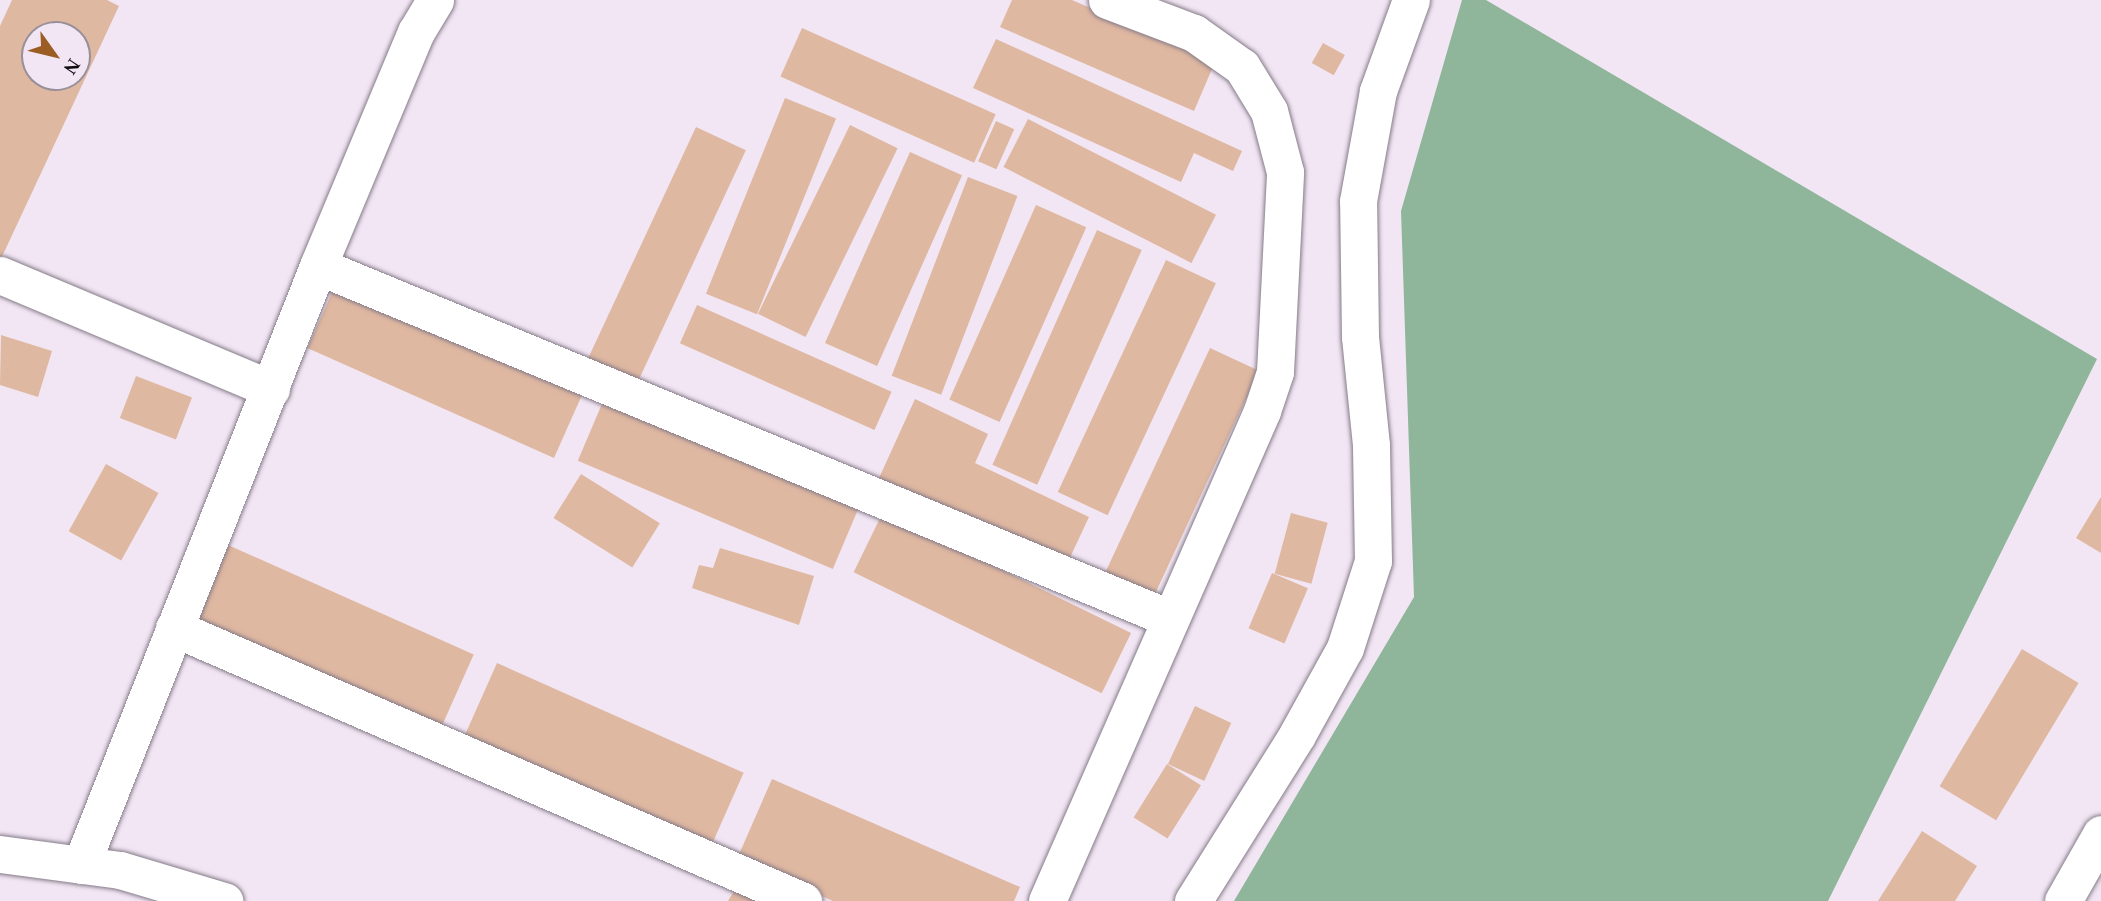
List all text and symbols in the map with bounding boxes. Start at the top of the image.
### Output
north arrow [21,21,91,91]
text: N [60,55,85,78]

